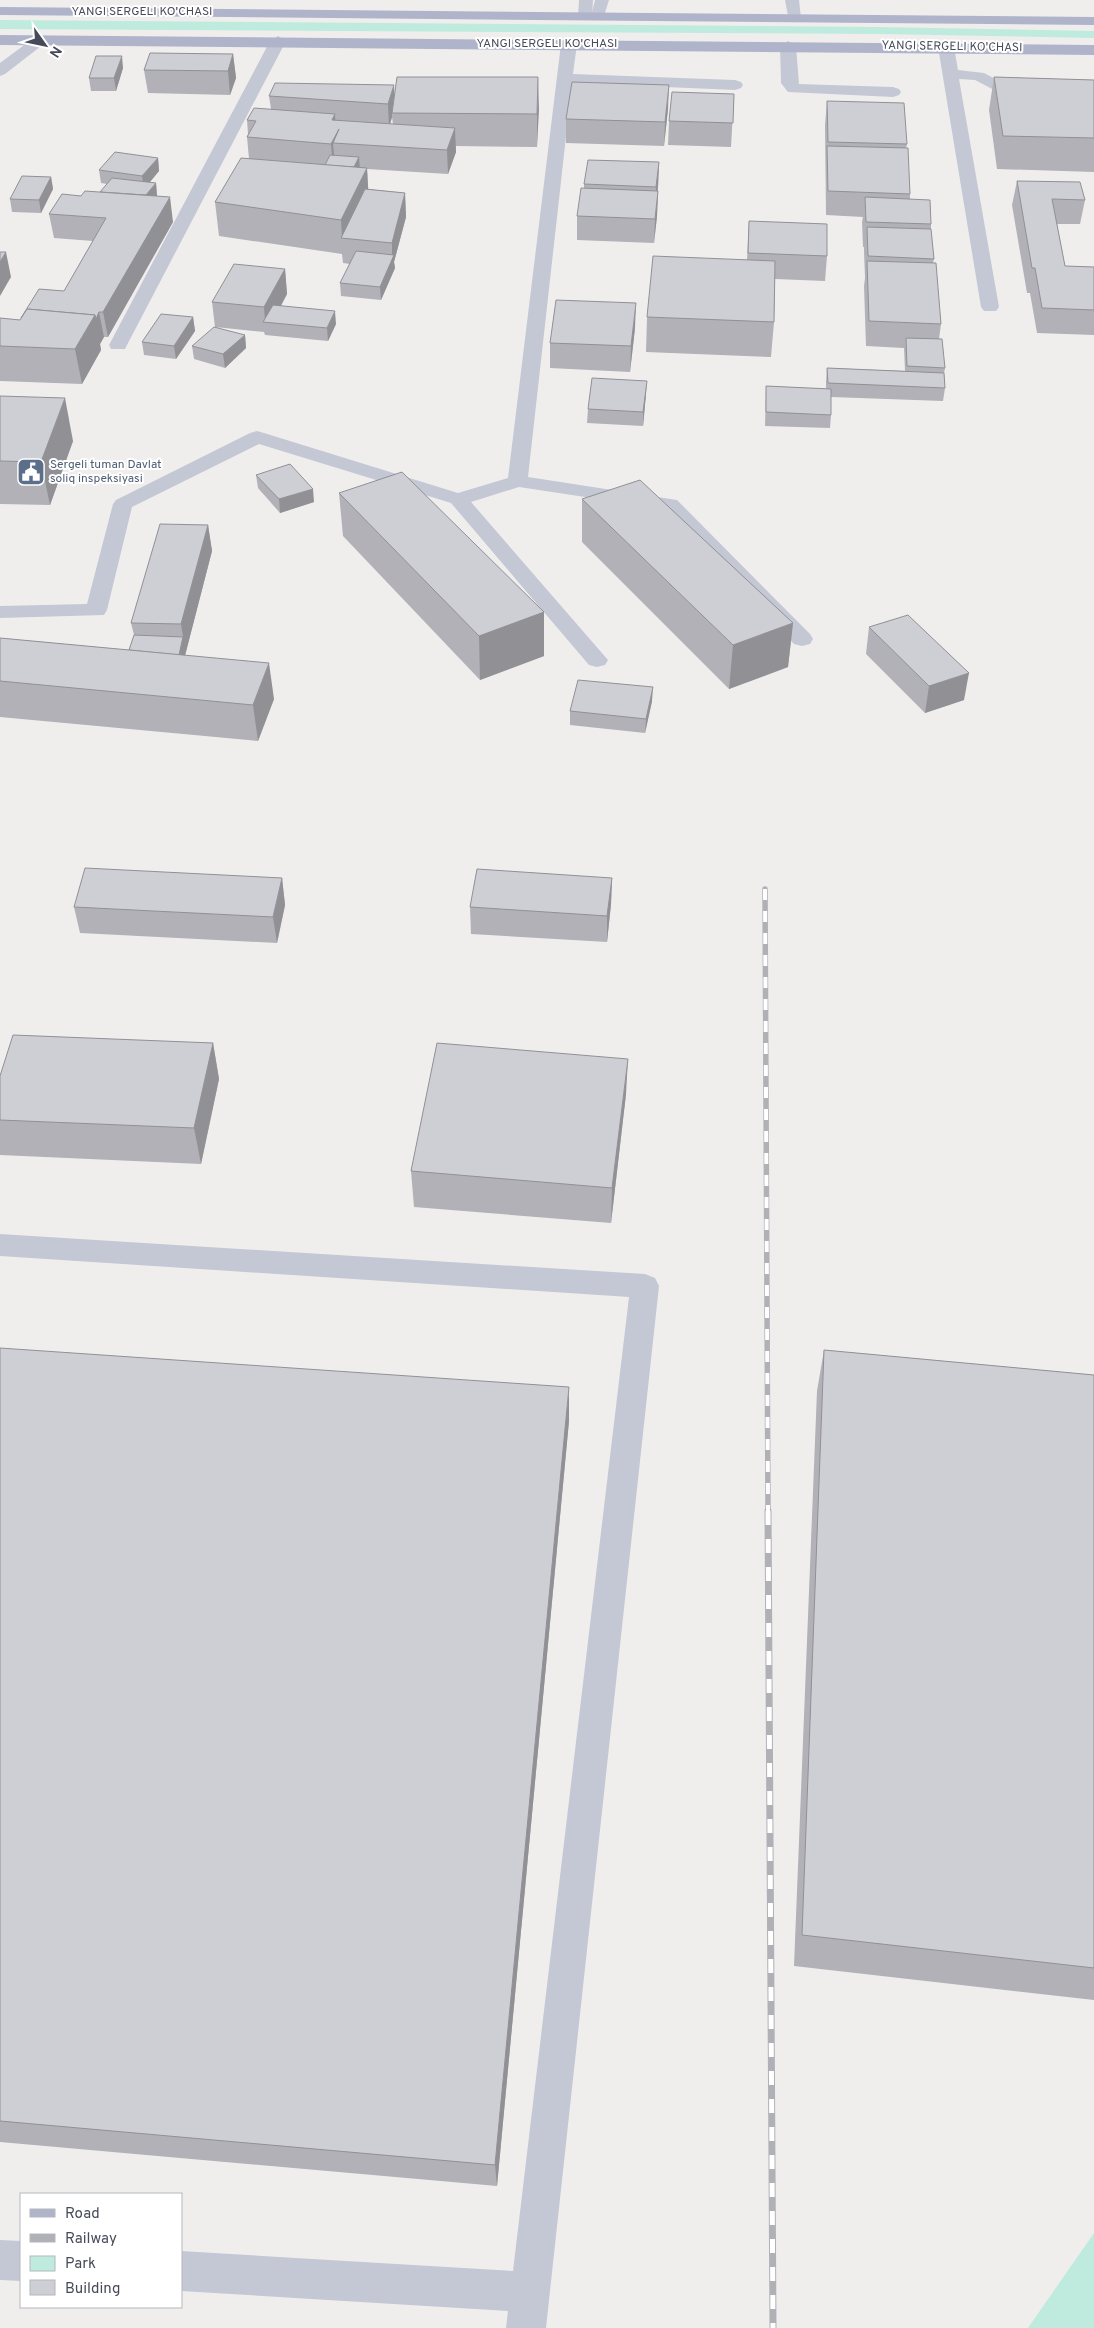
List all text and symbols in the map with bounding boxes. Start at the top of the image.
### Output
street label: YANGI SERGELI KO'CHASI [71,4,213,20]
north arrow [20,20,70,70]
street label: YANGI SERGELI KO'CHASI [476,36,618,52]
street label: YANGI SERGELI KO'CHASI [881,38,1023,56]
text: N [45,42,65,60]
public building icon: Sergeli tuman Davlat soliq inspeksiyasi [16,457,46,487]
place label: Sergeli tuman Davlat soliq inspeksiyasi [50,457,162,487]
legend [20,2193,182,2308]
text: Road [65,2205,100,2224]
text: Railway [65,2230,117,2249]
text: Park [65,2255,96,2274]
text: Building [65,2280,120,2299]

